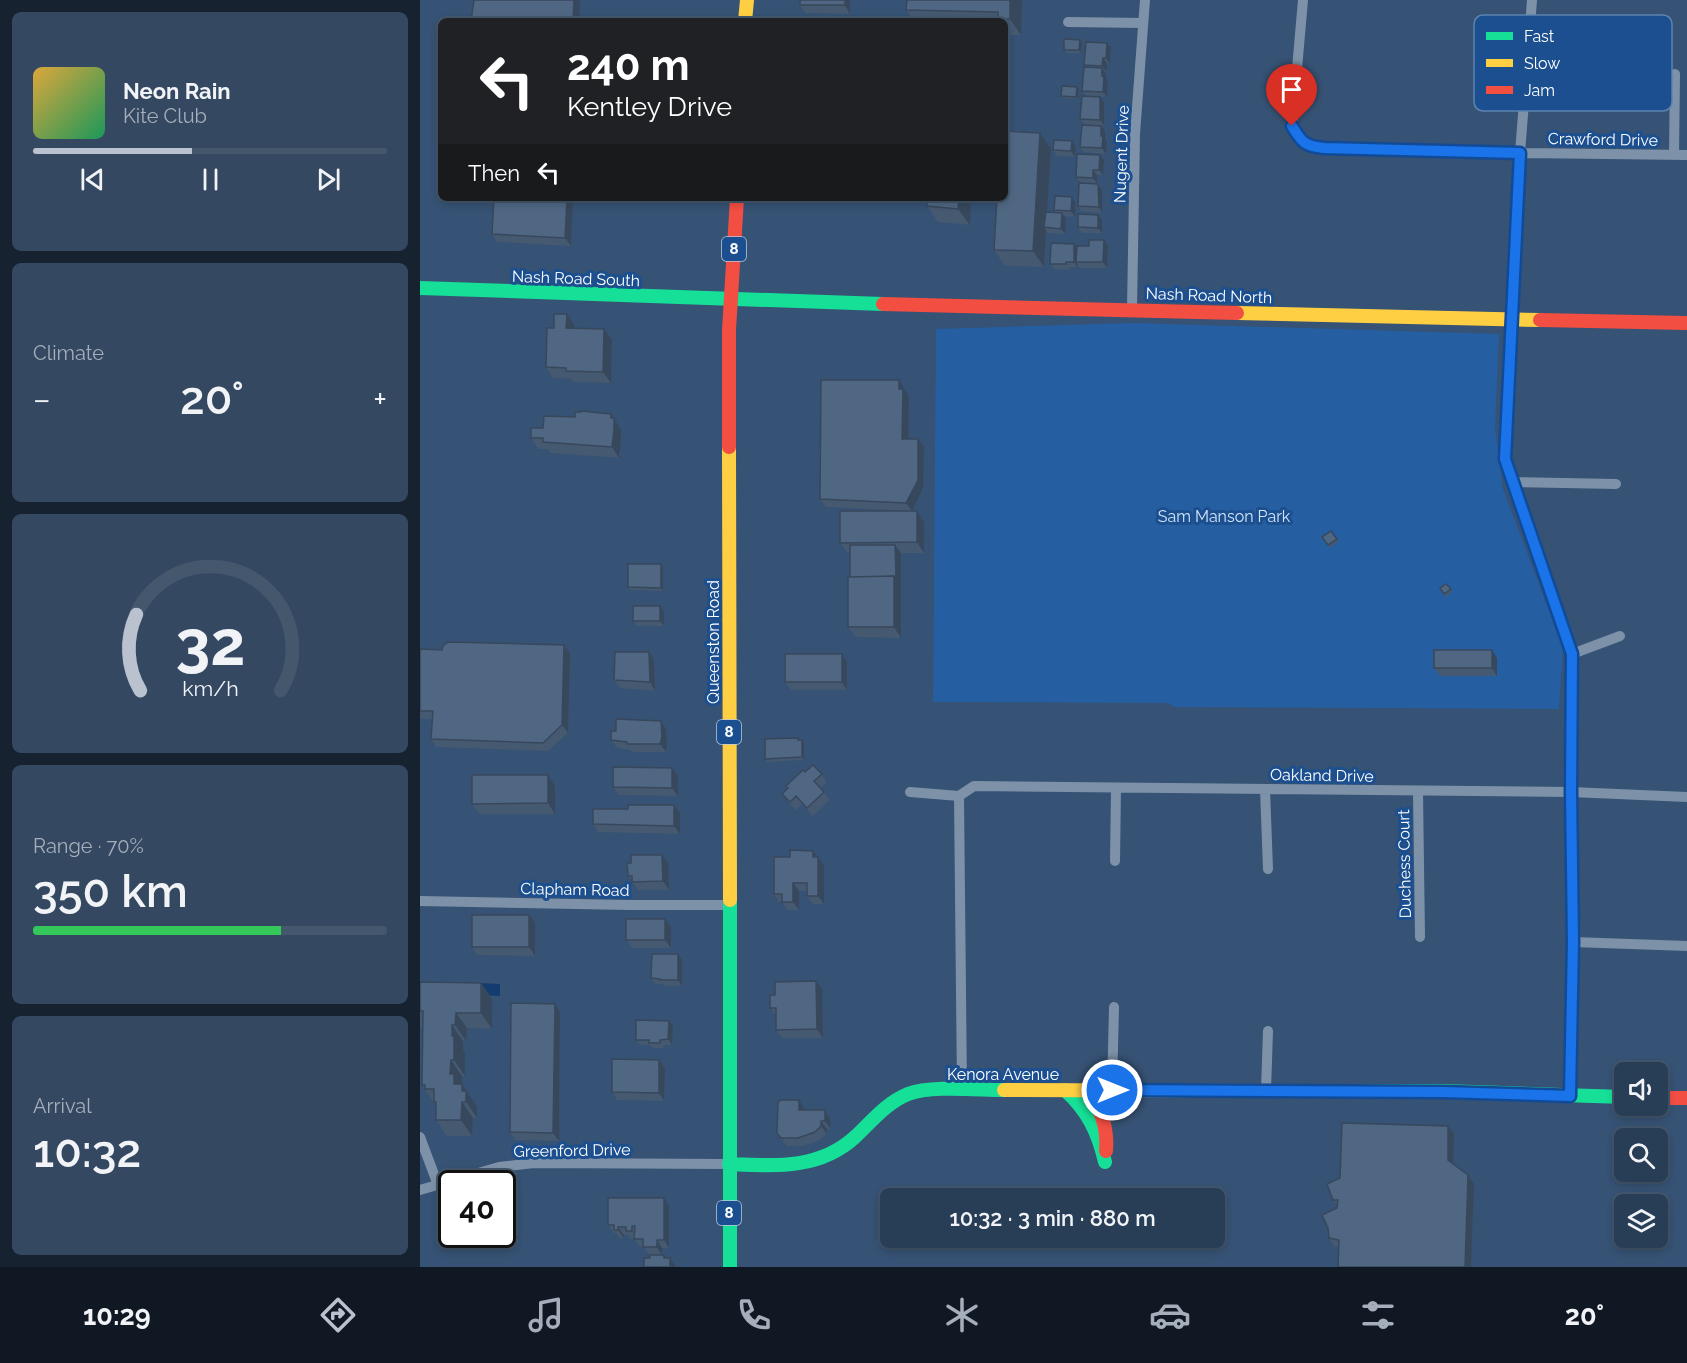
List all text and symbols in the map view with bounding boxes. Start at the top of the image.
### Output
legend [1474,15,1672,111]
text: Fast [1524,27,1555,46]
text: 240 m [567,41,690,90]
icon: left [468,42,546,120]
text: Slow [1524,54,1560,73]
pin [1266,64,1317,126]
icon: arrive [1275,73,1308,106]
text: Neon Rain [123,78,231,104]
text: Jam [1524,81,1555,100]
text: Kentley Drive [567,91,732,122]
text: Kite Club [123,104,207,128]
street label: Nugent Drive [1110,105,1133,203]
street label: Crawford Drive [1548,129,1658,150]
icon: left [532,156,565,189]
text: Then [468,160,520,186]
icon: previous [76,163,109,196]
icon: pause [194,163,227,196]
icon: next [312,163,345,196]
road number: 8 [722,237,746,261]
street label: Nash Road South [512,267,640,290]
street label: Nash Road North [1145,284,1273,307]
text: Climate [33,341,104,365]
text: 20° [180,372,244,425]
text: − [33,380,51,419]
text: + [373,380,387,419]
park label: Sam Manson Park [1158,507,1291,526]
street label: Queenston Road [704,580,723,704]
text: 32 [175,606,245,680]
text: km/h [182,676,238,701]
road number: 8 [717,720,741,744]
street label: Oakland Drive [1270,765,1374,786]
street label: Duchess Court [1394,809,1415,919]
text: Range · 70% [33,834,144,858]
text: 350 km [33,865,188,918]
street label: Clapham Road [520,879,630,900]
position arrow [1080,1058,1144,1122]
map controls [1614,1062,1668,1248]
button: sound [1614,1062,1668,1116]
street label: Kenora Avenue [947,1065,1059,1084]
text: Arrival [33,1094,92,1118]
text: 10:32 [33,1125,141,1178]
button: search [1614,1128,1668,1182]
street label: Greenford Drive [513,1140,631,1161]
speed limit sign: 40 [438,1170,516,1248]
button: layers [1614,1194,1668,1248]
road number: 8 [717,1201,741,1225]
text: 10:32 · 3 min · 880 m [949,1205,1156,1231]
icon: directions [317,1294,359,1336]
icon: music [525,1294,567,1336]
icon: phone [733,1294,775,1336]
icon: climate [941,1294,983,1336]
icon: car [1149,1294,1191,1336]
icon: filters [1357,1294,1399,1336]
text: 10:29 [83,1300,151,1331]
text: 20° [1565,1300,1604,1331]

